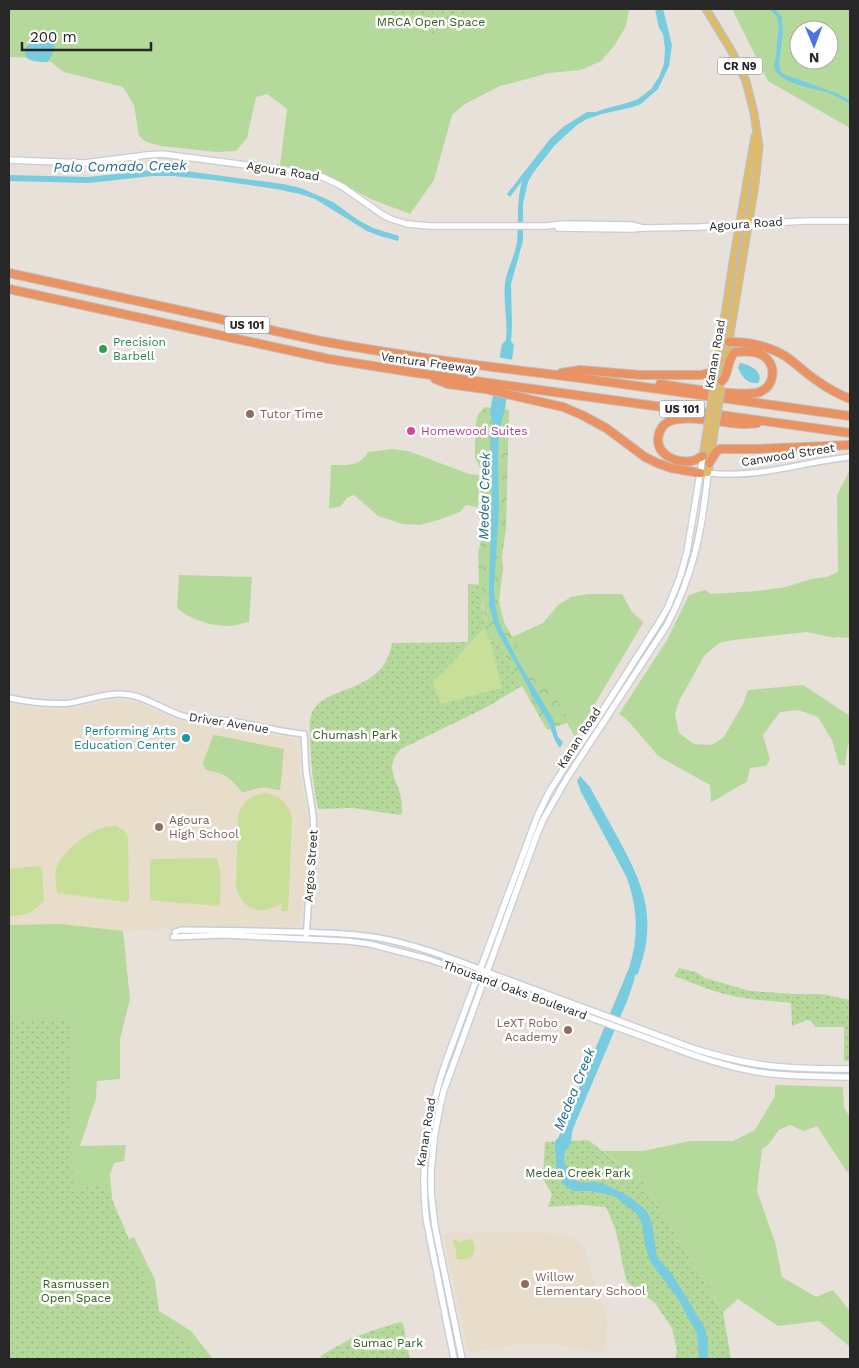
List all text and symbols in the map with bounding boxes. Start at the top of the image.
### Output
park label: MRCA Open Space [377,15,485,29]
scale bar [22,20,151,52]
north arrow [789,20,839,70]
text: 200 m [30,28,77,46]
text: N [809,50,820,66]
road number: CR N9 [718,58,762,74]
water label: Palo Comado Creek [53,157,187,175]
street label: Agoura Road [246,158,320,184]
street label: Agoura Road [709,214,783,234]
road number: US 101 [224,316,270,334]
street label: Kanan Road [702,319,728,389]
place label: Precision Barbell [113,335,166,363]
marker: Precision Barbell [97,343,109,355]
street label: Ventura Freeway [380,349,479,377]
road number: US 101 [660,400,704,418]
place label: Tutor Time [260,407,323,421]
marker: Tutor Time [244,408,256,420]
place label: Homewood Suites [421,424,528,438]
marker: Homewood Suites [405,425,417,437]
street label: Canwood Street [740,441,836,469]
water label: Medea Creek [475,452,493,540]
street label: Kanan Road [554,705,604,771]
street label: Driver Avenue [188,710,270,736]
place label: Performing Arts Education Center [74,724,176,752]
park label: Chumash Park [313,728,398,742]
marker: Performing Arts Education Center [180,732,192,744]
place label: Agoura High School [169,813,239,841]
marker: Agoura High School [153,821,165,833]
street label: Argos Street [301,829,321,903]
street label: Thousand Oaks Boulevard [441,957,589,1023]
place label: LeXT Robo Academy [496,1016,559,1044]
marker: LeXT Robo Academy [562,1024,574,1036]
water label: Medea Creek [550,1045,598,1133]
street label: Kanan Road [414,1097,438,1167]
park label: Medea Creek Park [525,1166,631,1180]
place label: Willow Elementary School [535,1270,646,1298]
park label: Rasmussen Open Space [41,1277,111,1305]
marker: Willow Elementary School [519,1278,531,1290]
park label: Sumac Park [353,1336,423,1350]

